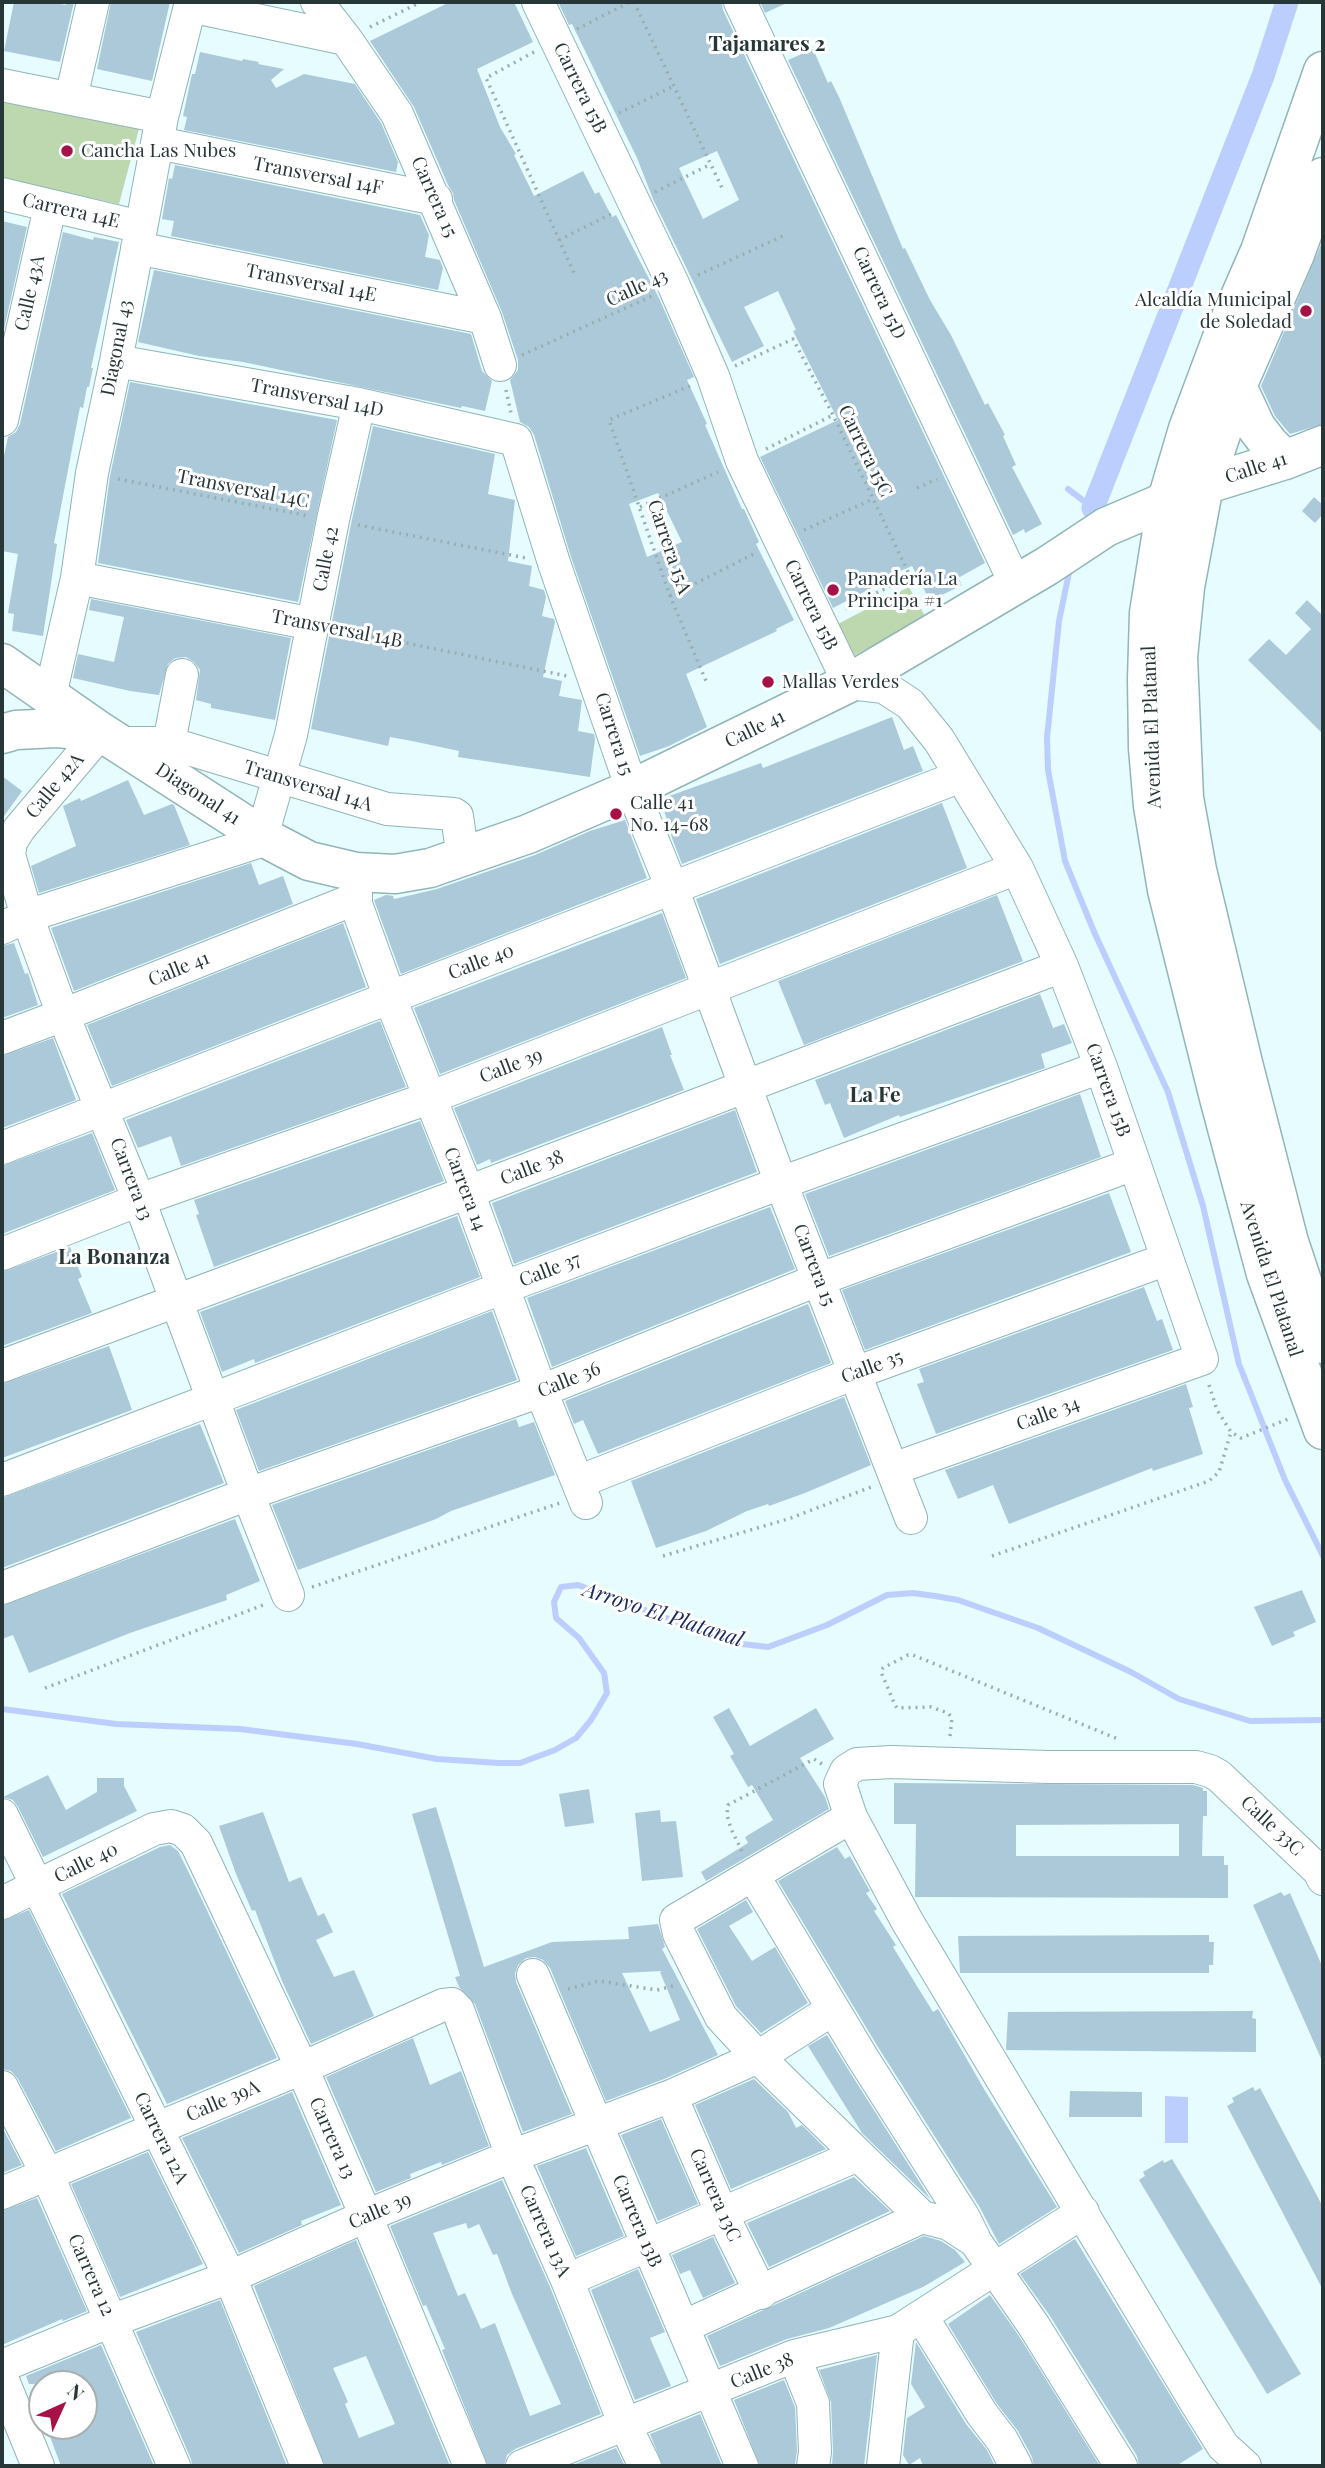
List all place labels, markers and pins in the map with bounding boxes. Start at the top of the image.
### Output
place label: Cancha Las Nubes [81,140,236,162]
marker: Cancha Las Nubes [59,143,75,159]
place label: Alcaldía Municipal de Soledad [1135,289,1292,333]
marker: Alcaldía Municipal de Soledad [1298,303,1314,319]
place label: Panadería La Principa #1 [847,568,958,612]
marker: Panadería La Principa #1 [825,582,841,598]
place label: Mallas Verdes [782,671,899,693]
marker: Mallas Verdes [760,674,776,690]
place label: Calle 41 No. 14-68 [630,792,709,836]
marker: Calle 41 No. 14-68 [608,806,624,822]

